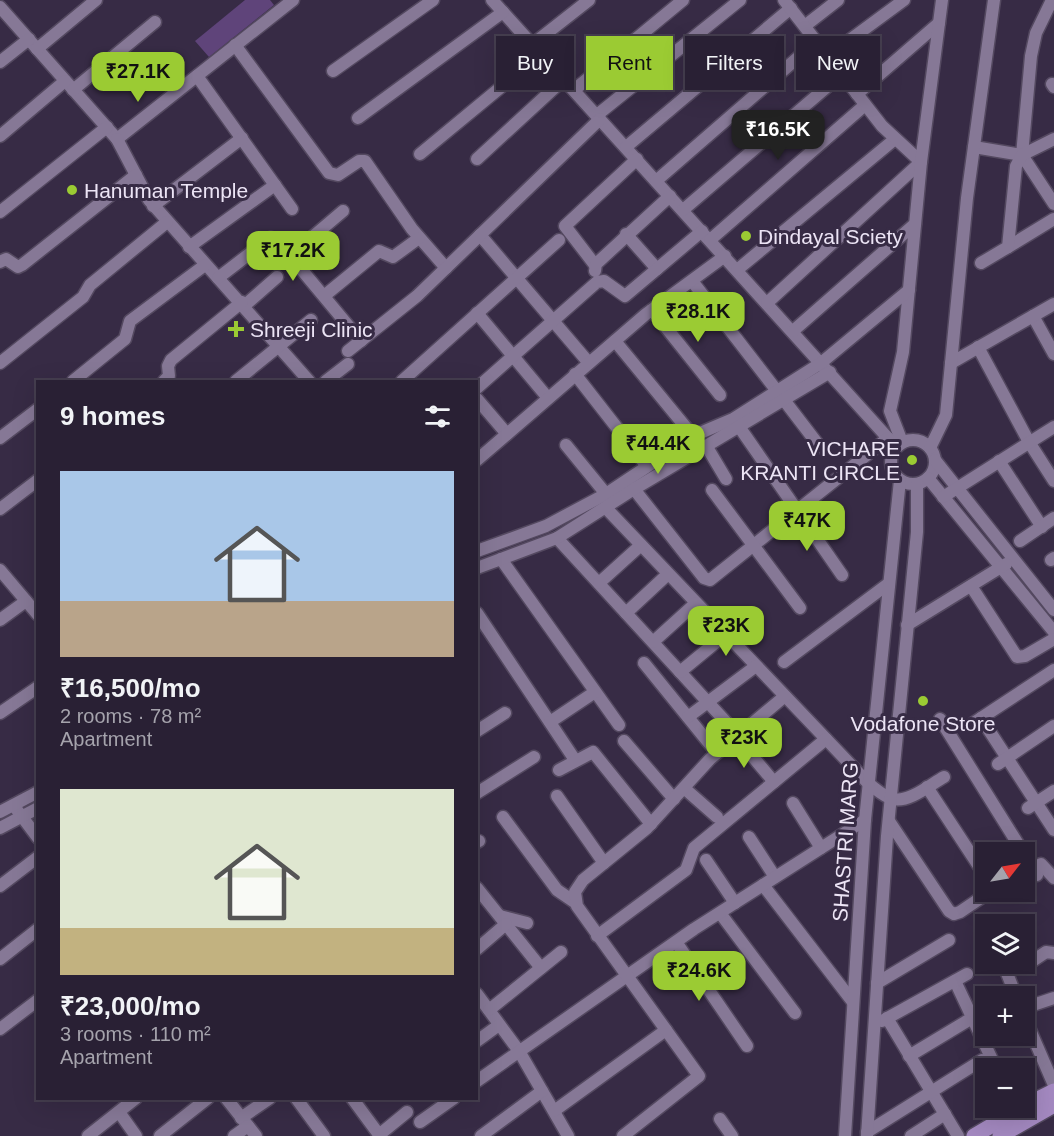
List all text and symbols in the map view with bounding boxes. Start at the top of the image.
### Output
chip: Buy [496,36,574,90]
chip: Rent [586,36,673,90]
chip: Filters [685,36,784,90]
chip: New [796,36,880,90]
pin: ₹27.1K [89,52,187,103]
text: ₹27.1K [106,60,170,82]
pin: ₹16.5K [729,110,827,161]
text: ₹16.5K [746,118,810,140]
place label: Hanuman Temple [84,179,248,202]
marker: Hanuman Temple [65,183,79,197]
place label: Dindayal Sciety [758,225,903,248]
marker: Dindayal Sciety [739,229,753,243]
pin: ₹17.2K [244,231,342,282]
text: ₹17.2K [261,239,325,261]
pin: ₹28.1K [649,292,747,343]
text: ₹28.1K [666,300,730,322]
place label: Shreeji Clinic [250,318,373,341]
marker: Shreeji Clinic [227,320,245,338]
icon: filters [421,400,454,433]
text: 9 homes [60,401,166,431]
pin: ₹44.4K [609,424,707,475]
text: ₹44.4K [626,432,690,454]
place label: VICHARE KRANTI CIRCLE [740,437,900,484]
marker: VICHARE KRANTI CIRCLE [905,453,919,467]
pin: ₹47K [771,501,843,552]
text: ₹47K [783,509,831,531]
icon: home [203,510,311,618]
pin: ₹23K [690,606,762,657]
text: ₹23K [702,614,750,636]
text: ₹16,500/mo [60,673,201,703]
marker: Vodafone Store [916,694,930,708]
text: 2 rooms · 78 m² [60,705,201,727]
place label: Vodafone Store [851,712,995,735]
pin: ₹23K [708,718,780,769]
text: ₹23K [720,726,768,748]
text: Apartment [60,728,152,750]
street label: SHASTRI MARG [828,761,862,923]
icon: home [203,828,311,936]
north arrow [975,842,1035,902]
map controls [975,842,1035,1118]
button: layers [975,914,1035,974]
pin: ₹24.6K [650,951,748,1002]
text: ₹24.6K [667,959,731,981]
button: + [975,986,1035,1046]
text: ₹23,000/mo [60,991,201,1021]
text: 3 rooms · 110 m² [60,1023,211,1045]
text: Apartment [60,1046,152,1068]
button: − [975,1058,1035,1118]

